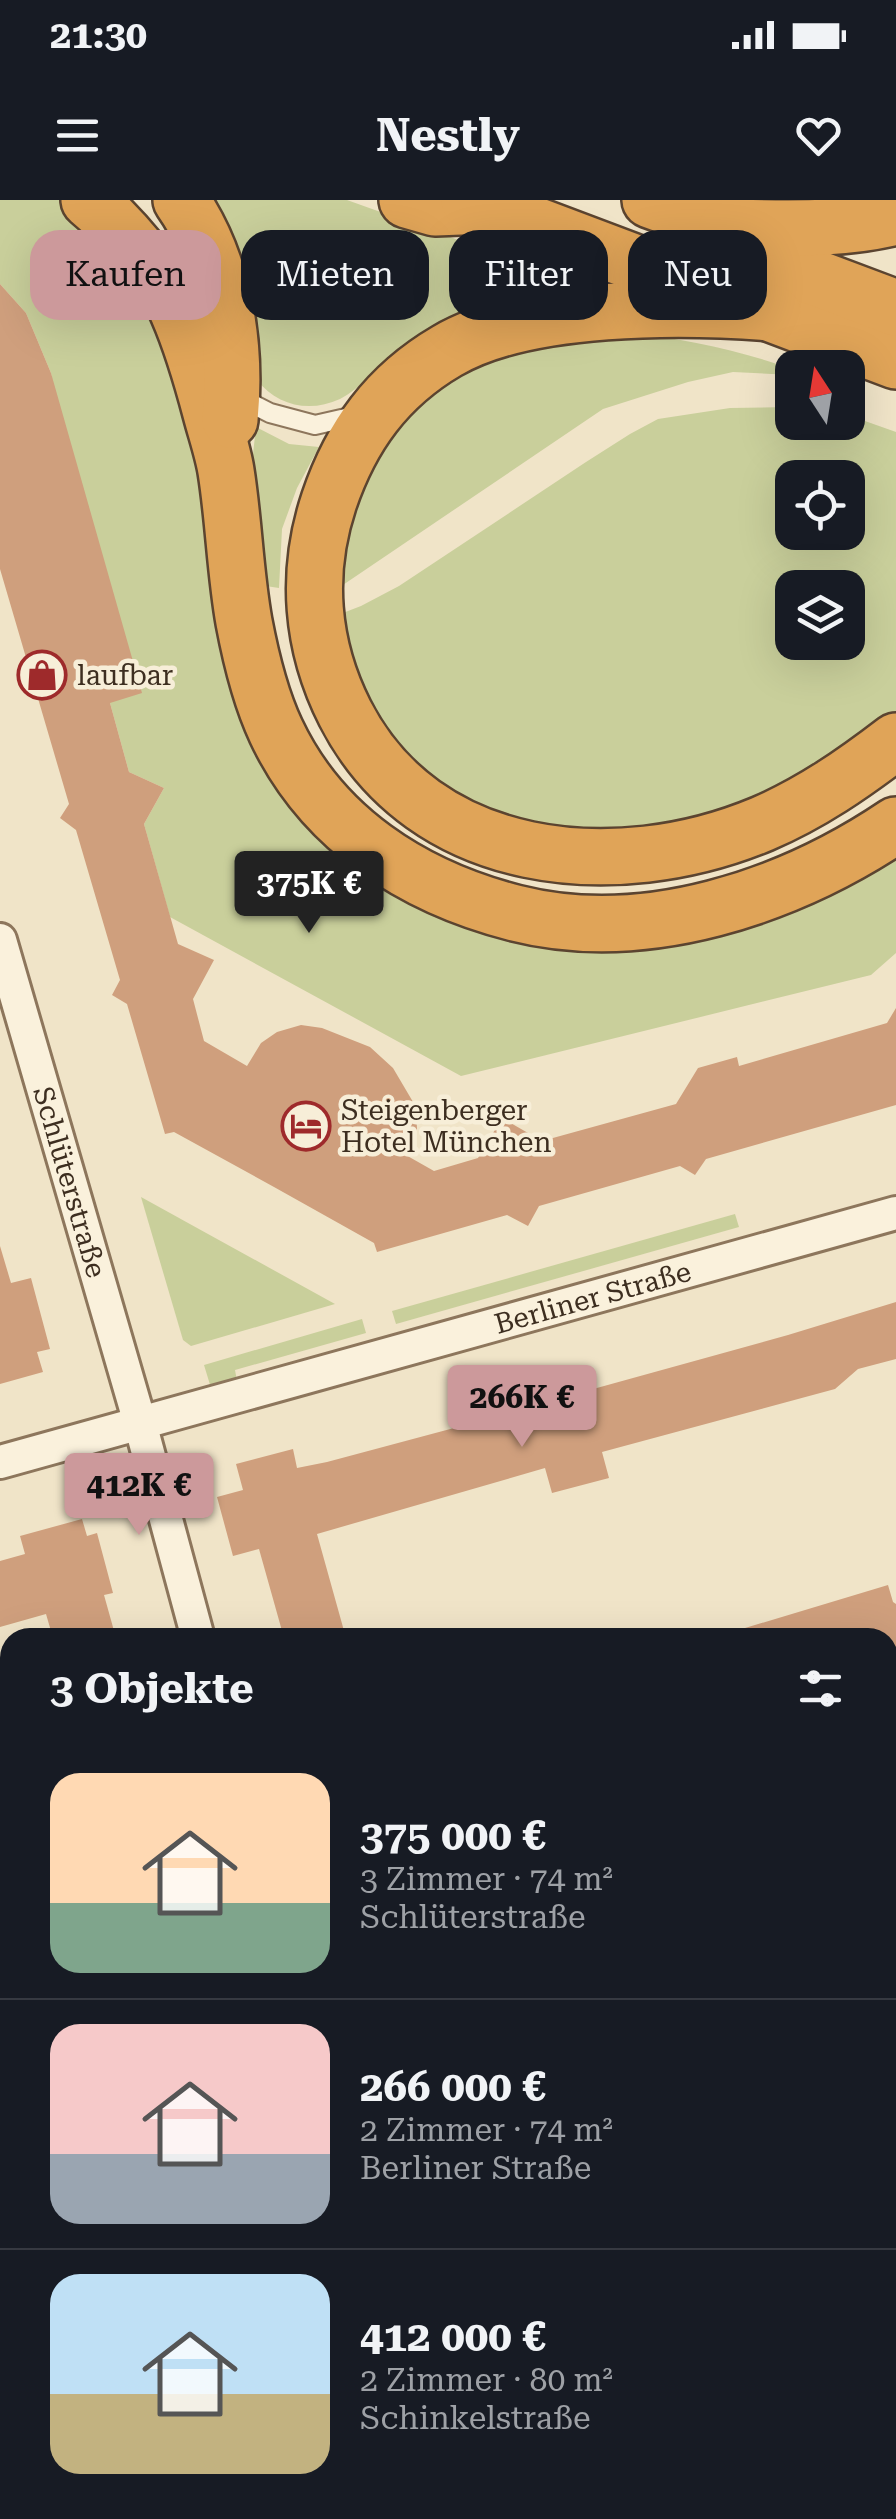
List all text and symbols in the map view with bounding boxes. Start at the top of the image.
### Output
text: 21:30 [50,13,147,57]
icon: menu [50,108,105,163]
icon: heart [791,108,846,163]
text: Nestly [376,109,520,162]
chip: Kaufen [30,230,221,320]
chip: Mieten [241,230,429,320]
chip: Filter [449,230,608,320]
chip: Neu [628,230,767,320]
north arrow [775,350,865,440]
map controls [775,350,865,660]
button: locate [775,460,865,550]
button: layers [775,570,865,660]
shop icon: laufbar [16,649,68,701]
place label: laufbar [77,659,173,692]
pin: 375K € [228,851,390,936]
text: 375K € [257,864,361,902]
street label: Schlüterstraße [27,1083,113,1281]
place label: Steigenberger Hotel München [341,1094,551,1159]
hotel icon: Steigenberger Hotel München [280,1100,332,1152]
street label: Berliner Straße [491,1254,694,1340]
pin: 266K € [441,1365,603,1450]
text: 266K € [470,1378,574,1416]
pin: 412K € [58,1453,220,1538]
text: 412K € [87,1466,191,1504]
icon: filters [793,1661,848,1716]
text: 3 Objekte [50,1664,254,1713]
text: 375 000 € [360,1811,546,1860]
icon: home [130,1813,250,1933]
text: 3 Zimmer · 74 m² [360,1860,613,1898]
text: Schlüterstraße [360,1898,586,1936]
text: 266 000 € [360,2062,546,2111]
icon: home [130,2064,250,2184]
text: 2 Zimmer · 74 m² [360,2111,613,2149]
text: Berliner Straße [360,2149,591,2187]
text: 412 000 € [360,2312,546,2361]
icon: home [130,2314,250,2434]
text: 2 Zimmer · 80 m² [360,2361,613,2399]
text: Schinkelstraße [360,2399,591,2437]

